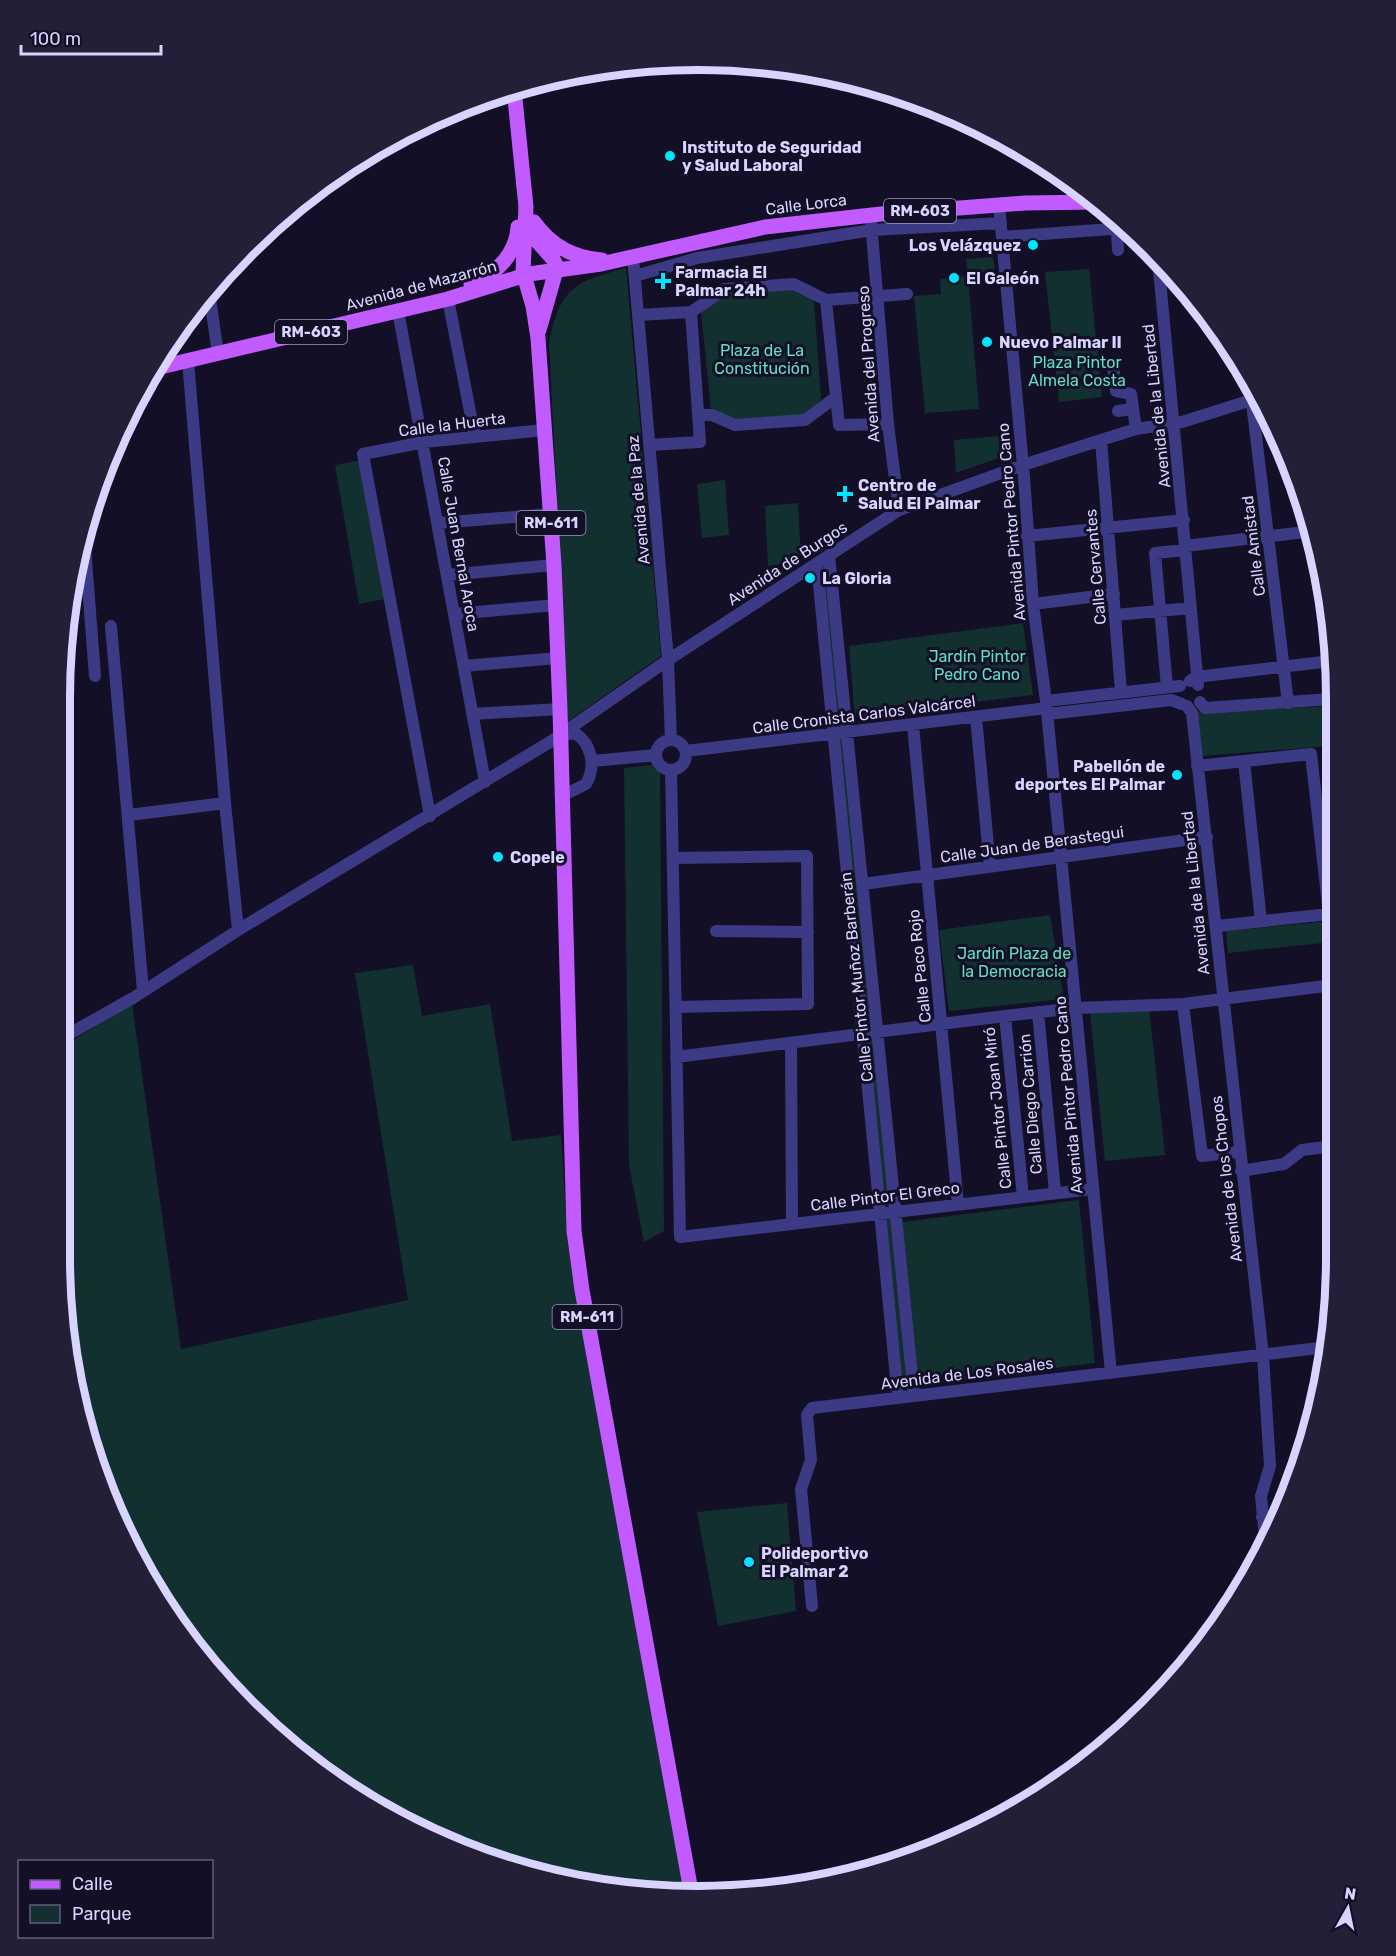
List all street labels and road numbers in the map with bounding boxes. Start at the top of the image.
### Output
street label: Calle Lorca [764,190,848,219]
road number: RM-603 [884,199,956,223]
street label: Avenida de Mazarrón [344,256,499,315]
street label: Avenida del Progreso [854,285,883,443]
road number: RM-603 [275,320,347,344]
street label: Avenida de la Libertad [1138,323,1175,489]
street label: Calle la Huerta [397,408,507,441]
street label: Avenida Pintor Pedro Cano [993,422,1030,622]
street label: Avenida de la Paz [623,435,654,565]
street label: Calle Juan Bernal Aroca [434,455,483,633]
street label: Calle Amistad [1238,495,1269,597]
street label: Calle Cervantes [1081,508,1110,626]
road number: RM-611 [516,511,586,535]
street label: Avenida de Burgos [724,518,851,609]
street label: Calle Cronista Carlos Valcárcel [751,691,977,738]
street label: Avenida de la Libertad [1177,810,1214,976]
street label: Calle Juan de Berastegui [939,822,1125,867]
street label: Calle Pintor Muñoz Barberán [836,871,877,1083]
street label: Calle Paco Rojo [904,908,935,1024]
street label: Avenida Pintor Pedro Cano [1050,995,1087,1195]
street label: Calle Pintor Joan Miró [980,1026,1015,1190]
street label: Calle Diego Carrión [1015,1033,1046,1175]
street label: Avenida de los Chopos [1207,1095,1246,1263]
street label: Calle Pintor El Greco [809,1178,961,1215]
road number: RM-611 [552,1305,622,1329]
street label: Avenida de Los Rosales [880,1353,1054,1394]

